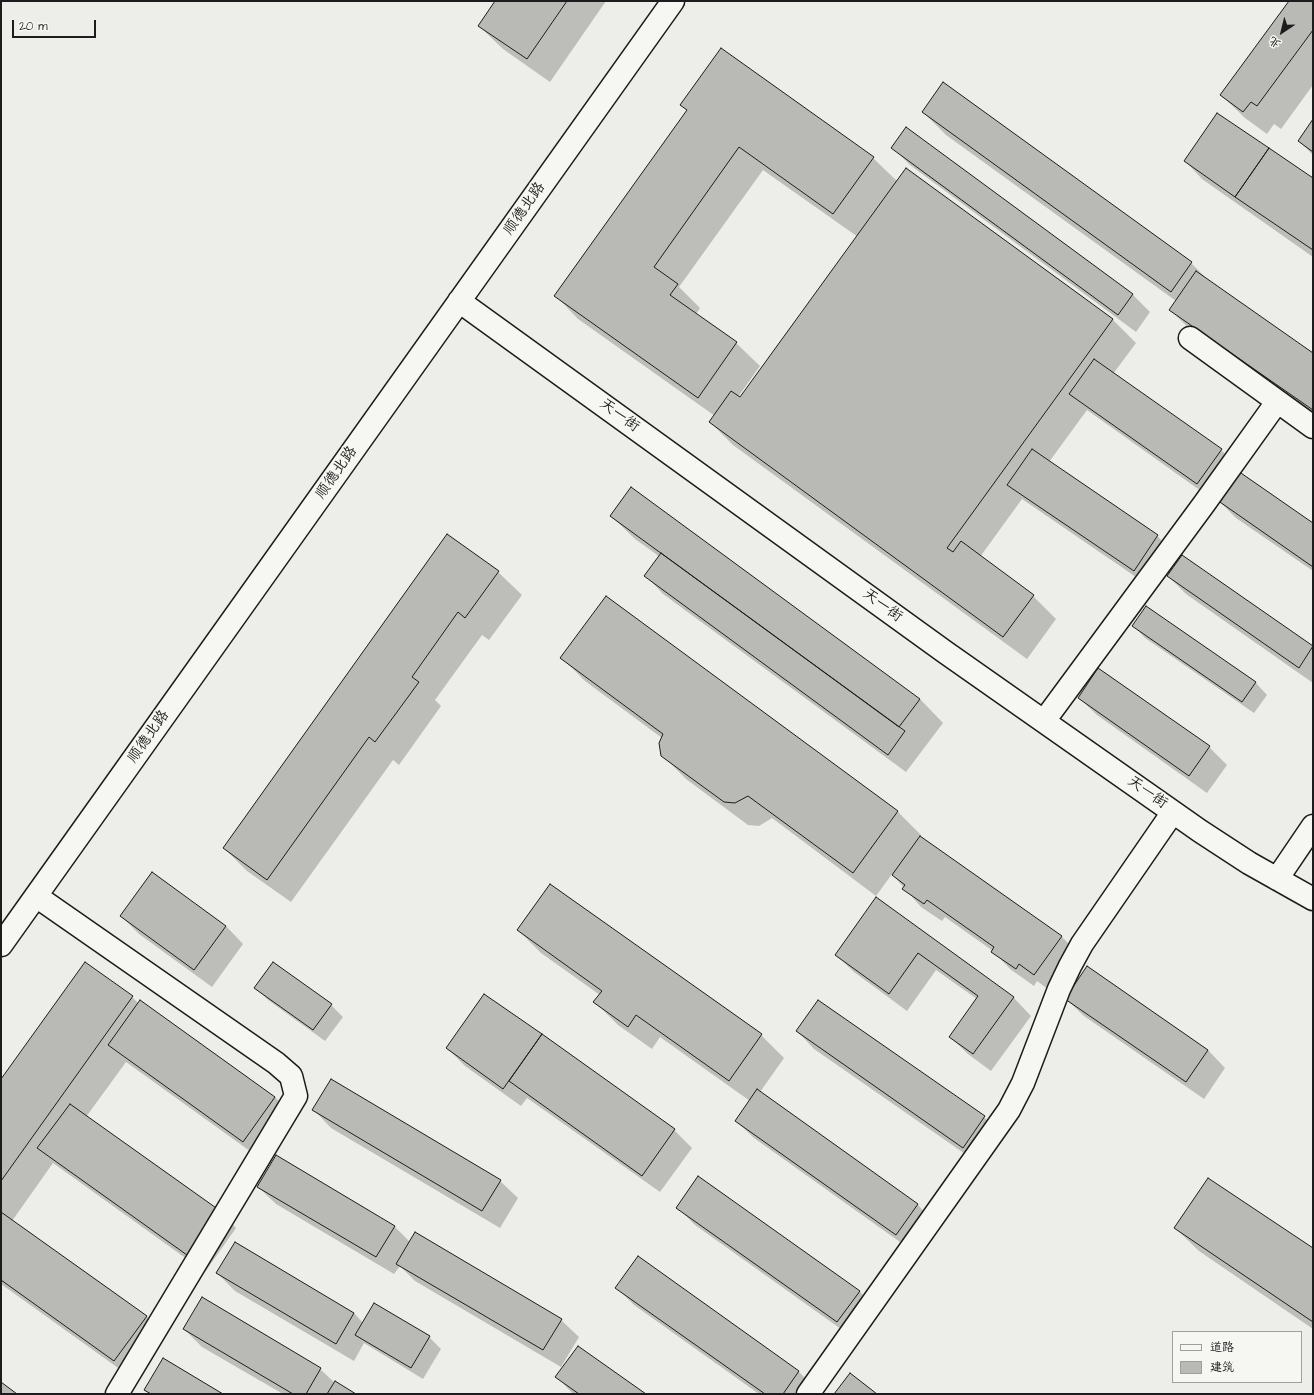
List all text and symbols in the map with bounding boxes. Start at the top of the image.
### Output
scale bar [14,12,98,38]
north arrow [1262,12,1302,52]
text: 20 m [19,18,48,35]
text: 北 [1266,33,1284,52]
street label: 顺德北路 [500,179,550,239]
street label: 天一街 [596,395,642,437]
street label: 顺德北路 [312,443,362,503]
street label: 天一街 [859,585,905,627]
street label: 顺德北路 [124,707,174,767]
street label: 天一街 [1123,773,1171,813]
legend [1172,1331,1302,1383]
text: 道路 [1210,1339,1234,1356]
text: 建筑 [1210,1359,1234,1376]

